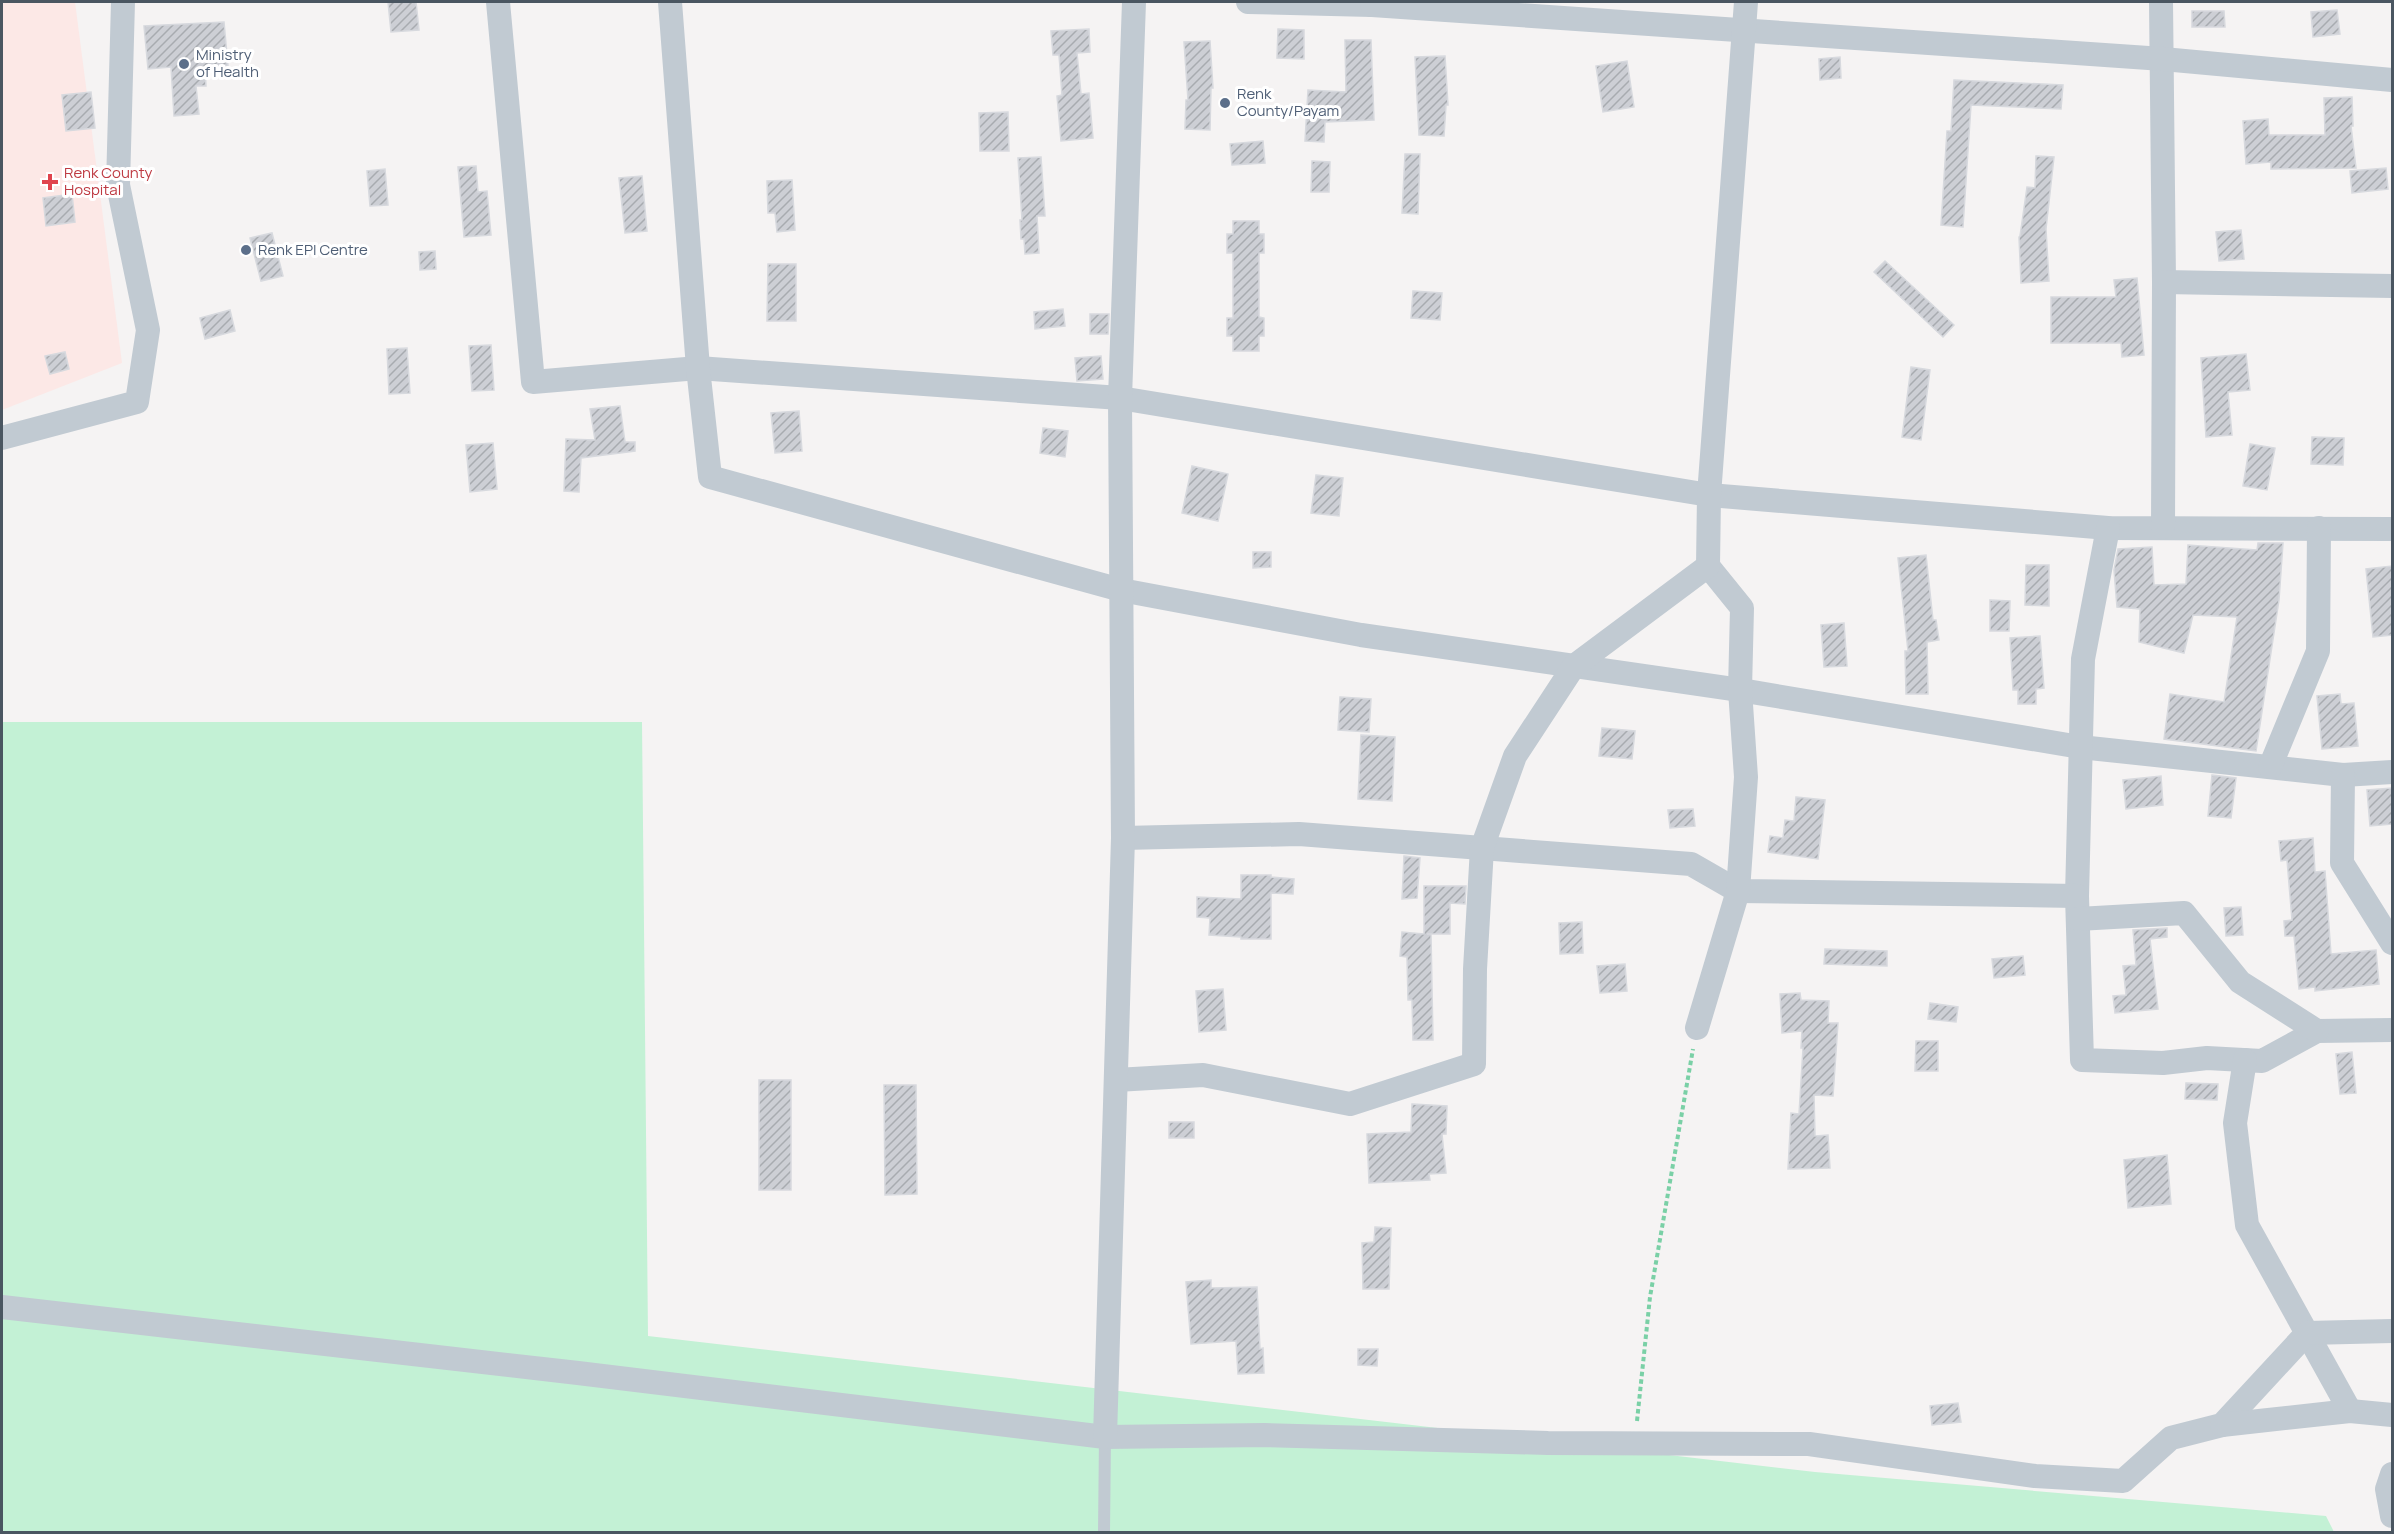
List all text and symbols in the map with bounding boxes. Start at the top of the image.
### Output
place label: Ministry of Health [196,44,259,82]
marker: Ministry of Health [177,57,191,71]
place label: Renk County/Payam [1237,83,1339,121]
marker: Renk County/Payam [1218,96,1232,110]
place label: Renk County Hospital [64,162,153,200]
marker: Renk County Hospital [41,173,59,191]
place label: Renk EPI Centre [258,239,368,260]
marker: Renk EPI Centre [239,243,253,257]

